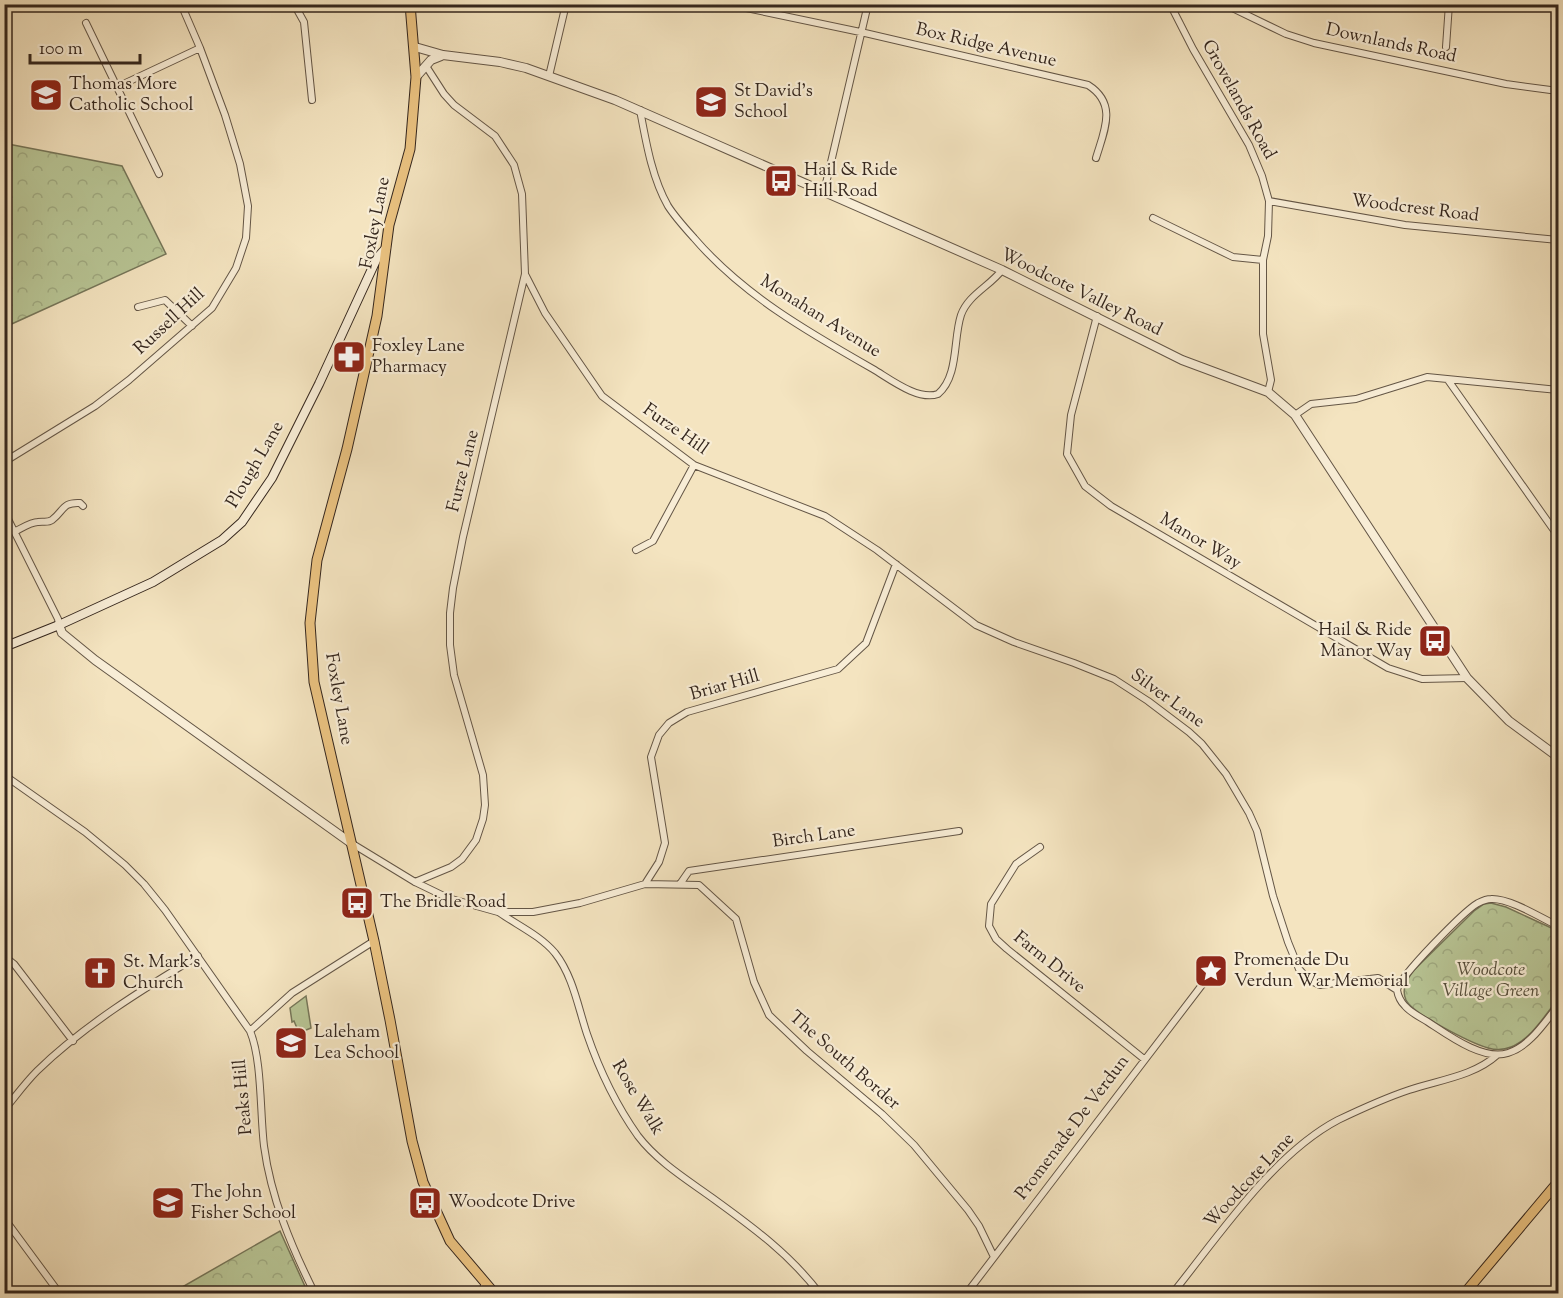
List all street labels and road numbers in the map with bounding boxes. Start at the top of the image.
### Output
street label: Box Ridge Avenue [913,17,1059,75]
street label: Downlands Road [1323,17,1459,71]
street label: Grovelands Road [1194,35,1282,165]
street label: Foxley Lane [354,175,398,271]
street label: Woodcrest Road [1350,188,1480,230]
street label: Woodcote Valley Road [996,242,1166,344]
street label: Monahan Avenue [754,269,886,365]
street label: Russell Hill [129,282,211,362]
street label: Furze Hill [637,398,713,462]
street label: Plough Lane [221,417,291,513]
street label: Furze Lane [441,427,487,515]
street label: Manor Way [1154,507,1246,577]
street label: Foxley Lane [317,651,359,747]
street label: Silver Lane [1124,663,1210,735]
street label: Briar Hill [687,664,763,708]
street label: Birch Lane [771,818,857,856]
street label: Farm Drive [1007,926,1091,1000]
street label: The South Border [783,1005,905,1117]
street label: Promenade De Verdun [1010,1050,1137,1206]
street label: Rose Walk [604,1055,670,1141]
street label: Peaks Hill [228,1058,260,1136]
street label: Woodcote Lane [1199,1127,1301,1235]

